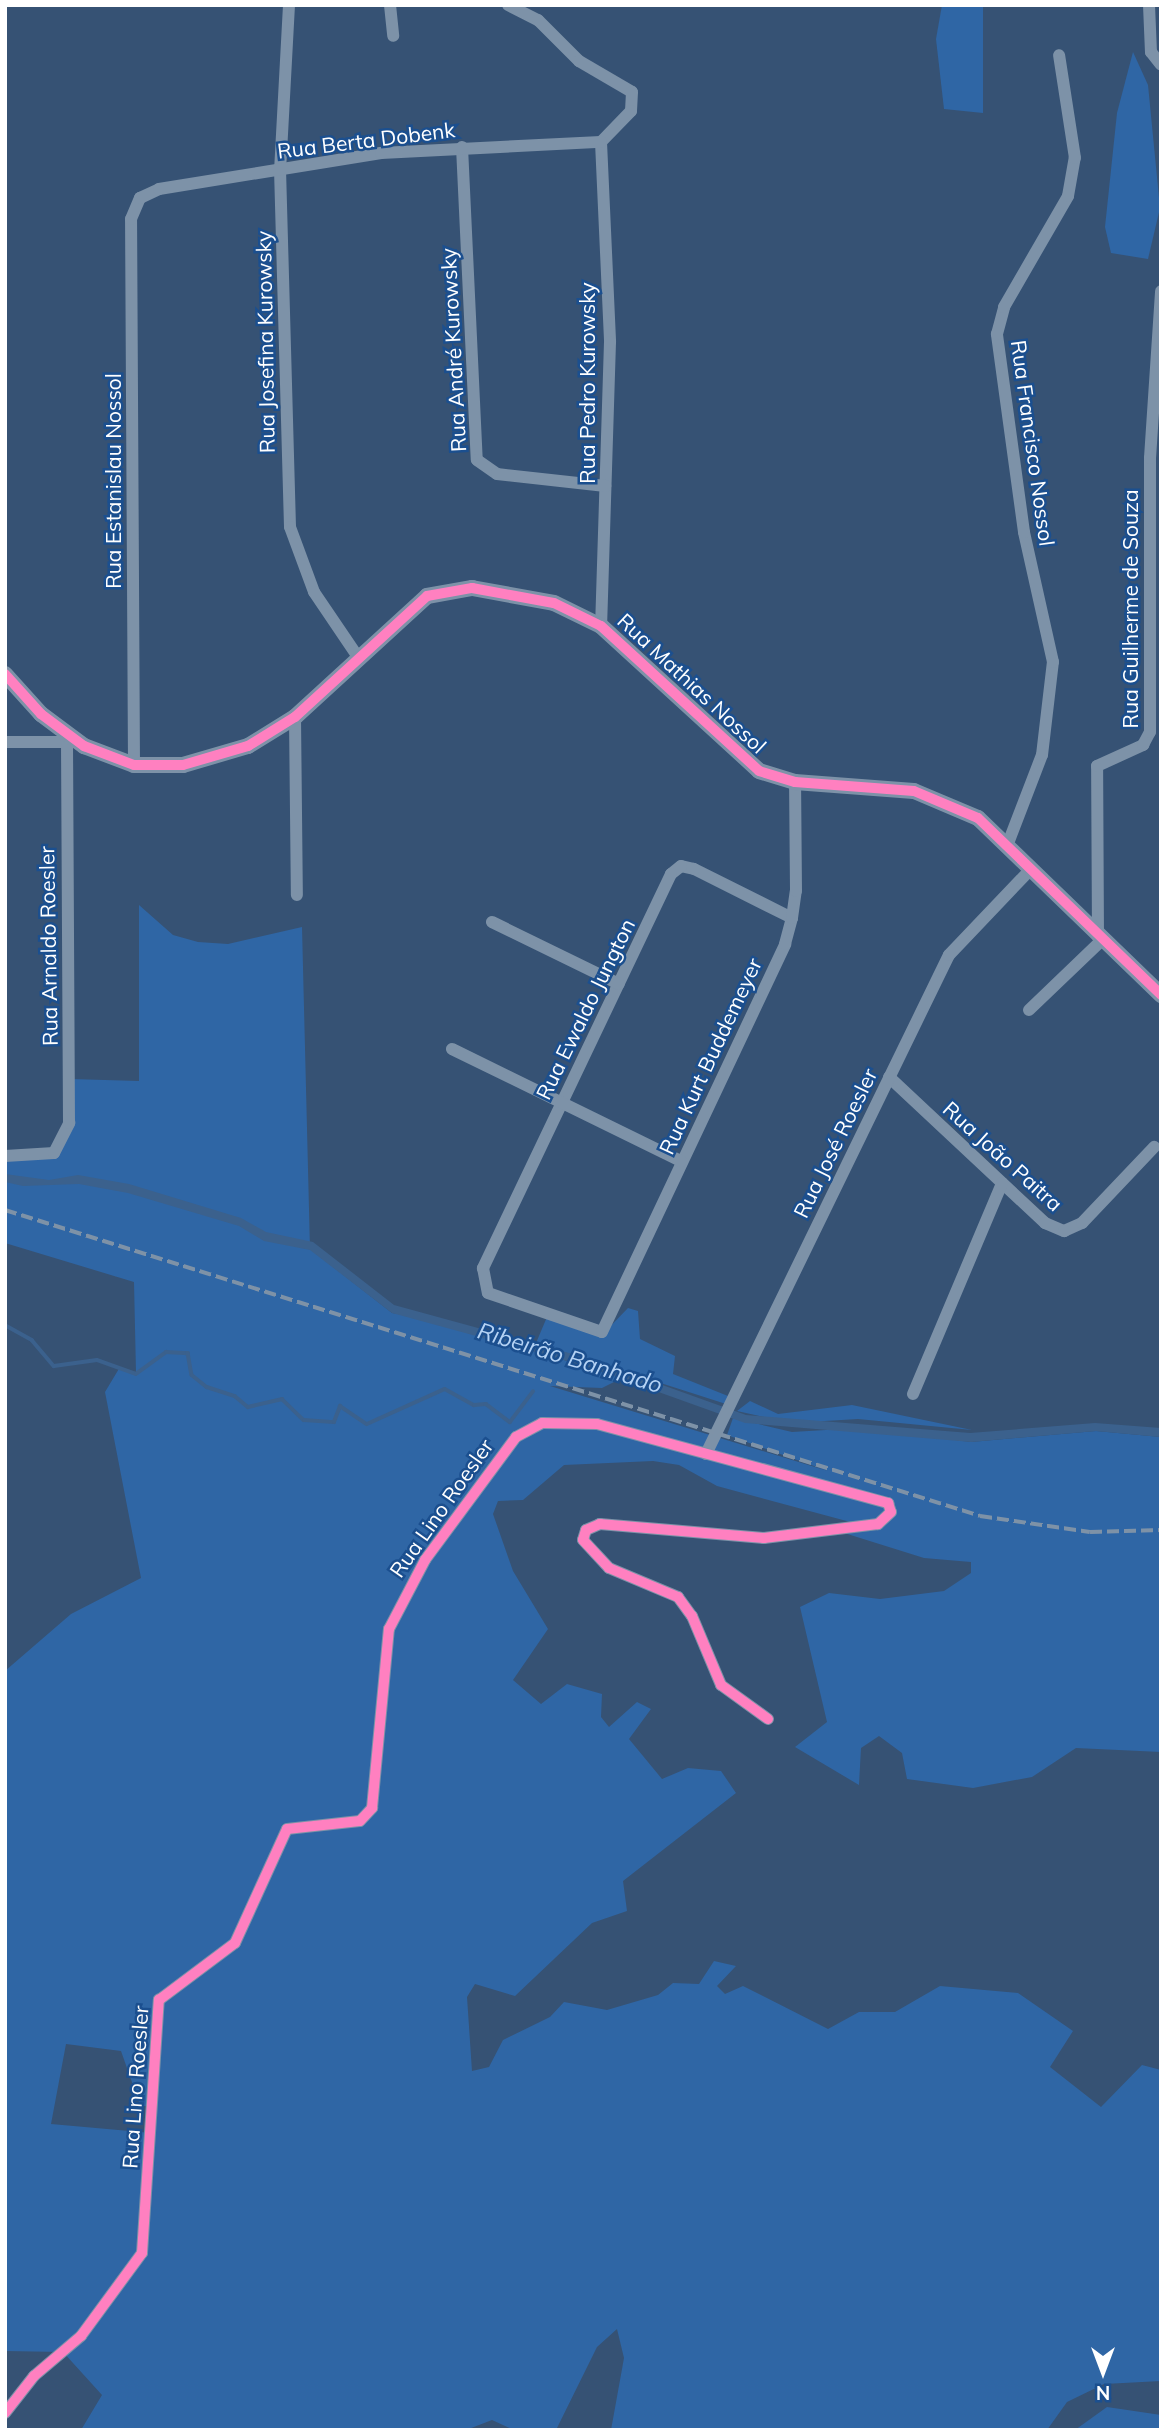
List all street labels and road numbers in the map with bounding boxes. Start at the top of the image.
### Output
street label: Rua Berta Dobenk [276,117,456,163]
street label: Rua Josefina Kurowsky [250,231,280,453]
street label: Rua André Kurowsky [435,247,471,453]
street label: Rua Pedro Kurowsky [574,282,600,484]
street label: Rua Francisco Nossol [1006,338,1060,548]
street label: Rua Estanislau Nossol [100,373,126,589]
street label: Rua Guilherme de Souza [1117,490,1143,728]
street label: Rua Mathias Nossol [612,608,772,758]
street label: Rua Arnaldo Roesler [34,846,62,1046]
street label: Rua Ewaldo Jungton [530,914,640,1104]
street label: Rua Kurt Buddemeyer [653,954,767,1158]
street label: Rua José Roesler [788,1064,882,1222]
street label: Rua João Paitra [938,1096,1068,1216]
street label: Rua Lino Roesler [384,1434,498,1582]
street label: Rua Lino Roesler [117,2005,153,2169]

